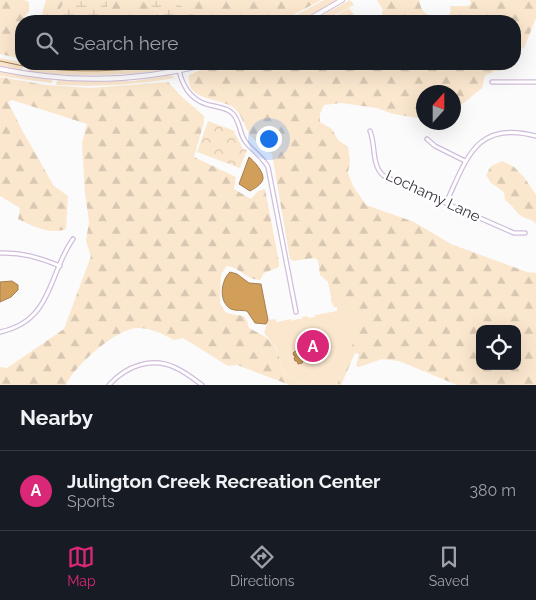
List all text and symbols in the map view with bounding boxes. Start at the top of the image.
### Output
search box [15,15,521,70]
icon: search [33,29,61,57]
text: Search here [73,32,179,54]
north arrow [416,85,461,130]
your location [256,126,282,152]
street label: Lochamy Lane [383,166,483,226]
map controls [476,325,521,370]
button: locate [476,325,521,370]
pin: A [297,327,329,365]
text: Nearby [20,405,93,430]
text: Julington Creek Recreation Center [67,470,380,492]
text: A [31,481,41,500]
text: 380 m [469,481,516,500]
text: Sports [67,492,115,511]
tab: Map [67,543,96,589]
tab: Directions [230,543,295,589]
tab: Saved [429,543,469,589]

